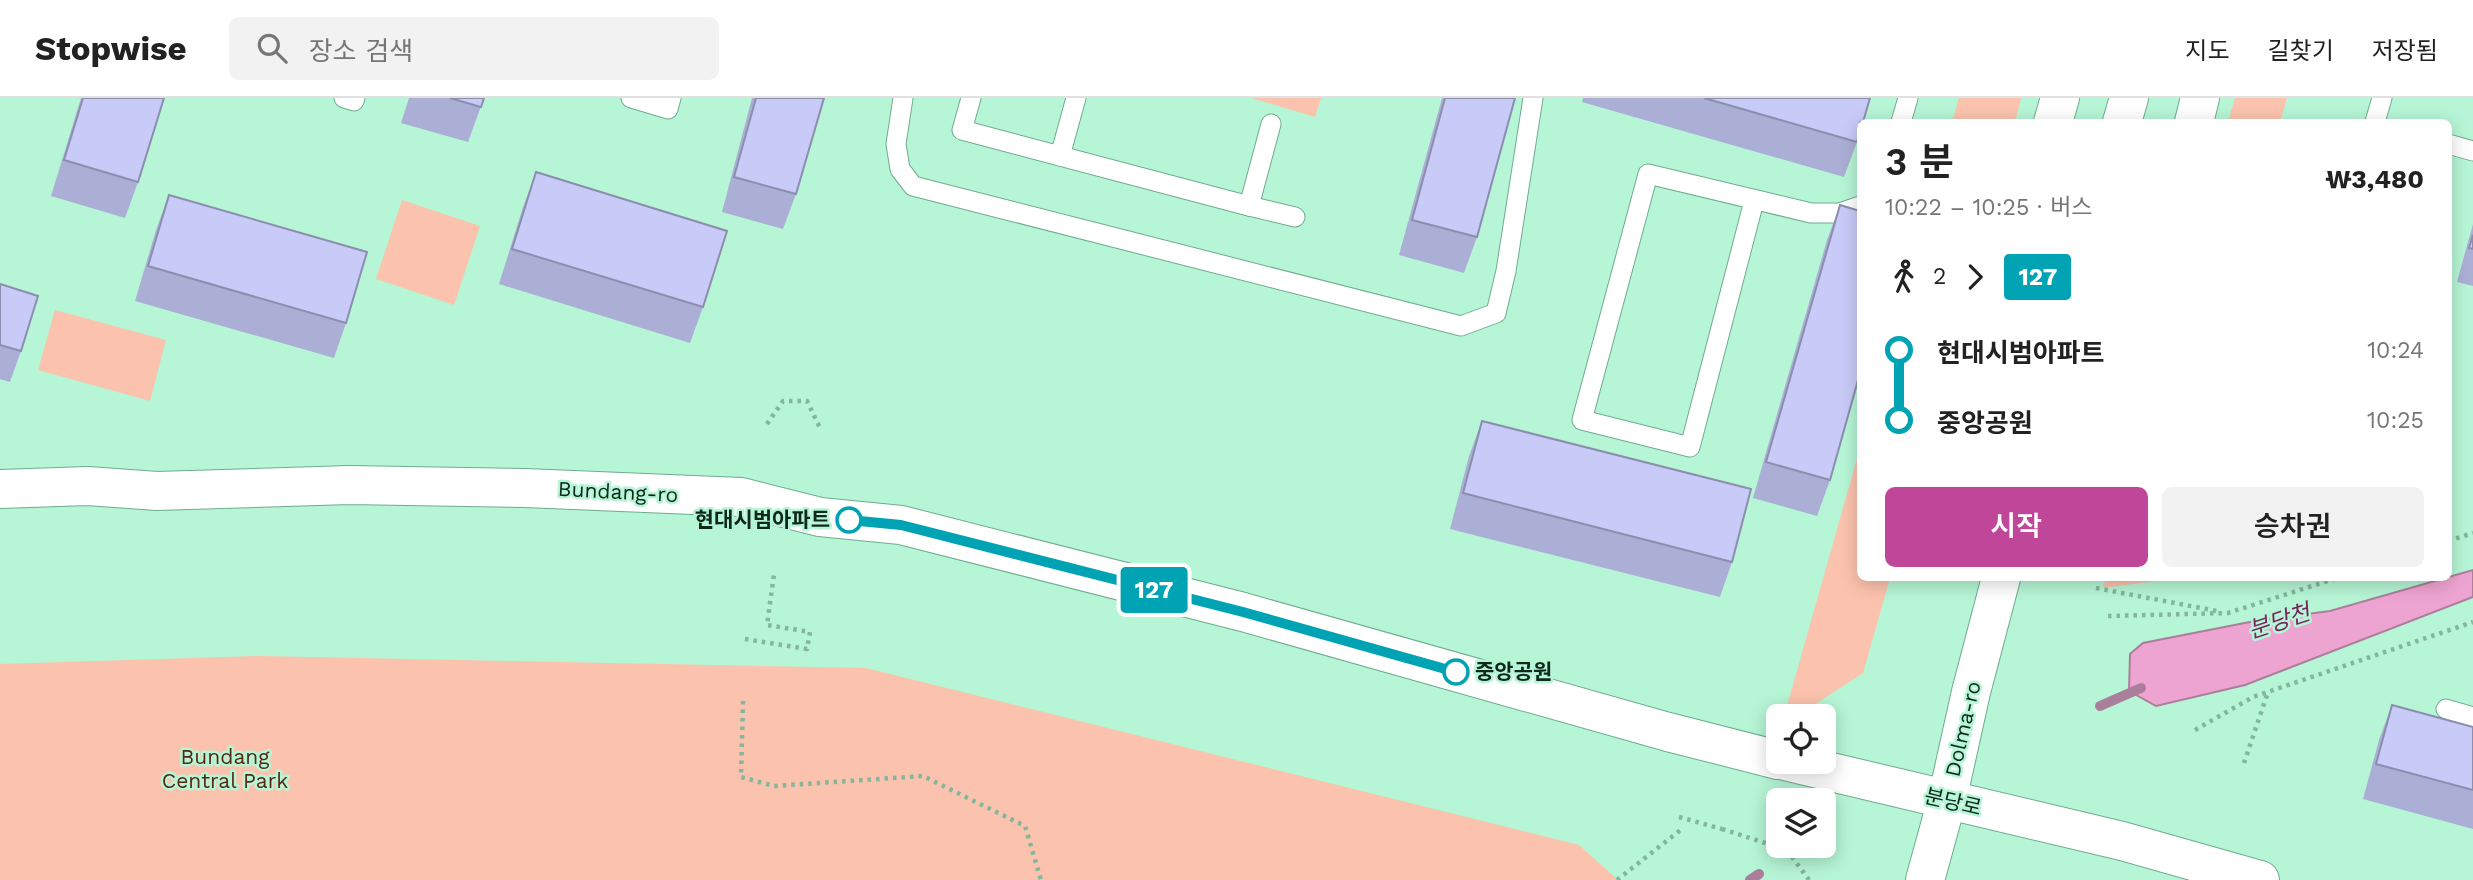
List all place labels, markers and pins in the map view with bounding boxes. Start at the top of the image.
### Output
place label: 현대시범아파트 [695,507,830,532]
marker: 현대시범아파트 [836,507,862,533]
marker: 중앙공원 [1443,659,1469,685]
place label: 중앙공원 [1475,659,1552,684]

